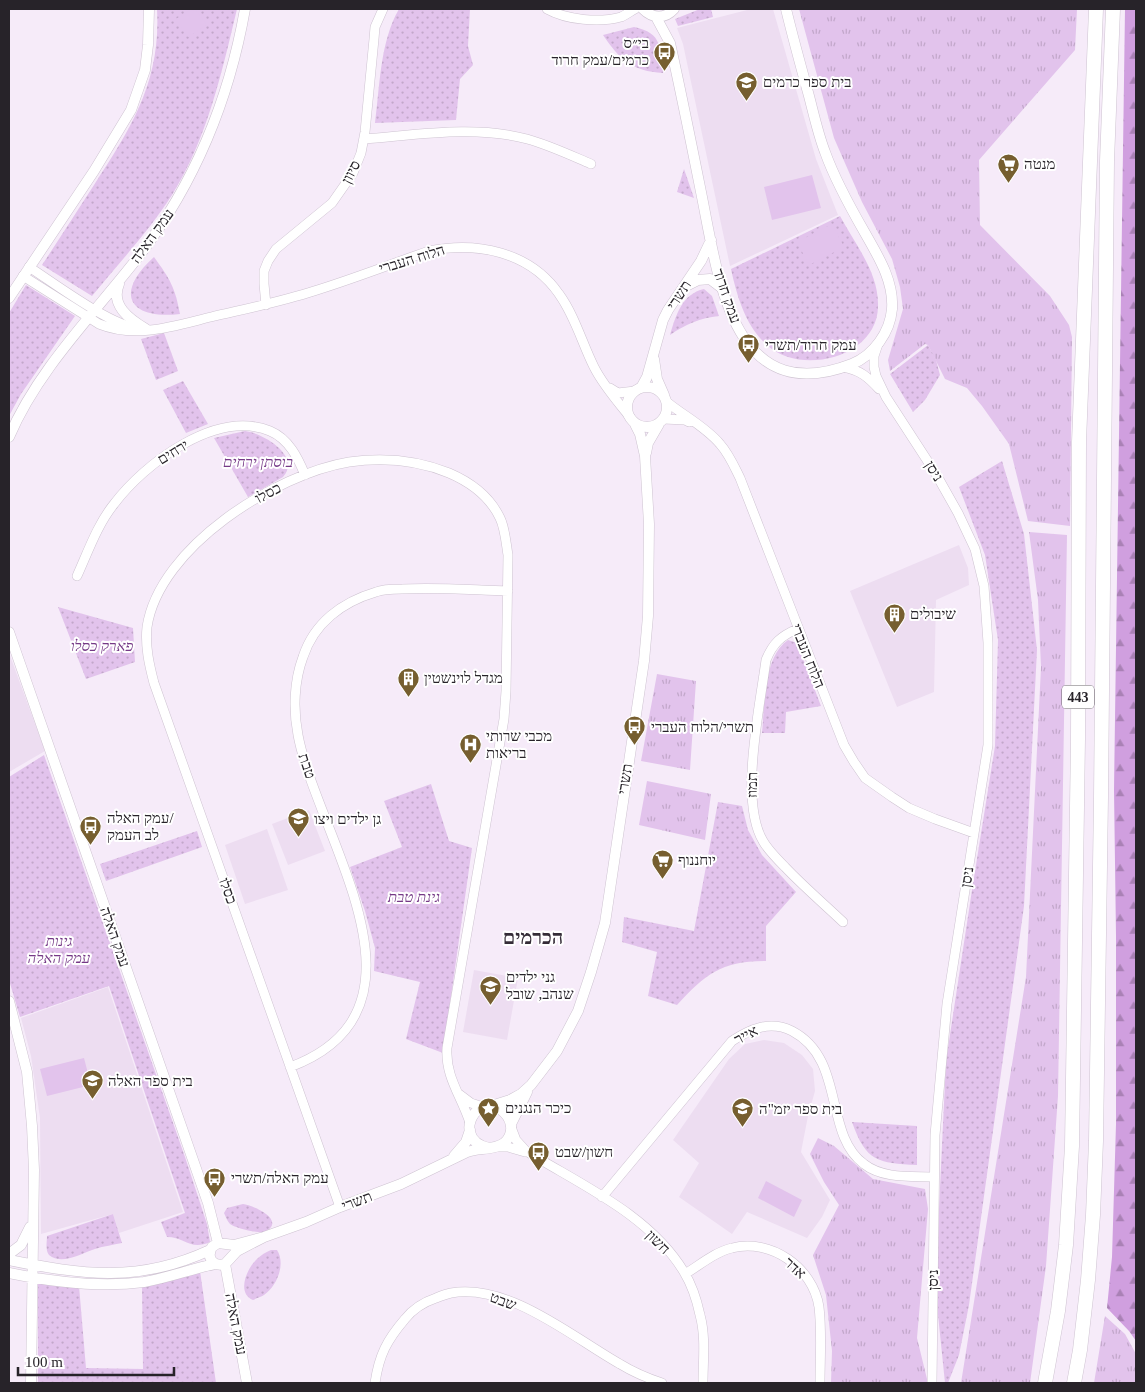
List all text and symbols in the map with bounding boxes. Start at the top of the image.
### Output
place label: בי״ס כרמים/עמק חרוד [551,35,649,68]
bus stop icon: בי״ס כרמים/עמק חרוד [653,40,677,71]
school or university icon: בית ספר כרמים [735,70,759,101]
place label: בית ספר כרמים [763,74,851,90]
supermarket icon: מנטה [996,152,1020,183]
place label: מנטה [1024,156,1056,172]
street label: סיוון [338,158,364,186]
street label: עמק האלה [127,206,177,266]
street label: הלוח העברי [377,241,447,277]
street label: עמק חרוד [710,267,744,325]
street label: תשרי [664,278,694,312]
bus stop icon: עמק חרוד/תשרי [737,333,761,364]
place label: עמק חרוד/תשרי [765,337,857,353]
street label: ירחים [155,436,192,467]
park label: בוסתן ירחים [223,454,293,471]
street label: ניסן [922,458,946,484]
street label: כסלו [252,480,284,506]
building icon: שיבולים [882,602,906,633]
place label: שיבולים [910,606,956,622]
street label: הלוח העברי [788,622,828,690]
park label: פארק כסלו [71,638,133,654]
building icon: מגדל לוינשטין [396,666,420,697]
place label: מגדל לוינשטין [424,670,503,686]
road number: 443 [1062,686,1094,709]
bus stop icon: תשרי/הלוח העברי [623,715,647,746]
place label: תשרי/הלוח העברי [651,719,754,735]
place label: מכבי שרותי בריאות [486,728,552,761]
hospital icon: מכבי שרותי בריאות [458,733,482,764]
street label: טבת [295,751,319,781]
street label: תשרי [615,762,635,796]
street label: תמוז [744,772,760,798]
school or university icon: גן ילדים ויצו [286,807,310,838]
place label: עמק האלה/ לב העמק [107,810,174,843]
place label: גן ילדים ויצו [314,811,381,827]
bus stop icon: עמק האלה/ לב העמק [79,815,103,846]
supermarket icon: יוחננוף [650,848,674,879]
place label: יוחננוף [678,852,716,868]
street label: ניסן [957,865,977,889]
street label: כסלו [216,876,240,906]
park label: גינת טבת [387,889,440,905]
street label: עמק האלה [97,905,133,969]
district label: הכרמים [503,926,563,948]
park label: גינות עמק האלה [28,933,91,966]
place label: גני ילדים שנהב, שובל [505,969,574,1002]
school or university icon: גני ילדים שנהב, שובל [478,974,502,1005]
street label: אייר [732,1022,760,1048]
school or university icon: בית ספר האלה [80,1069,104,1100]
place label: בית ספר האלה [108,1073,193,1089]
place icon: כיכר הנגנים [477,1096,501,1127]
school or university icon: בית ספר יזמ"ה [731,1097,755,1128]
place label: כיכר הנגנים [505,1100,571,1116]
place label: בית ספר יזמ"ה [759,1101,842,1117]
bus stop icon: חשון/שבט [527,1140,551,1171]
place label: חשון/שבט [555,1144,613,1160]
bus stop icon: עמק האלה/תשרי [203,1166,227,1197]
place label: עמק האלה/תשרי [231,1170,329,1186]
street label: תשרי [340,1188,374,1214]
street label: חשון [643,1227,673,1257]
street label: אדר [781,1254,809,1282]
street label: ניסן [925,1269,941,1291]
street label: שבט [488,1289,519,1313]
street label: עמק האלה [222,1292,250,1356]
scale bar [18,1344,174,1376]
text: 100 m [25,1354,63,1370]

